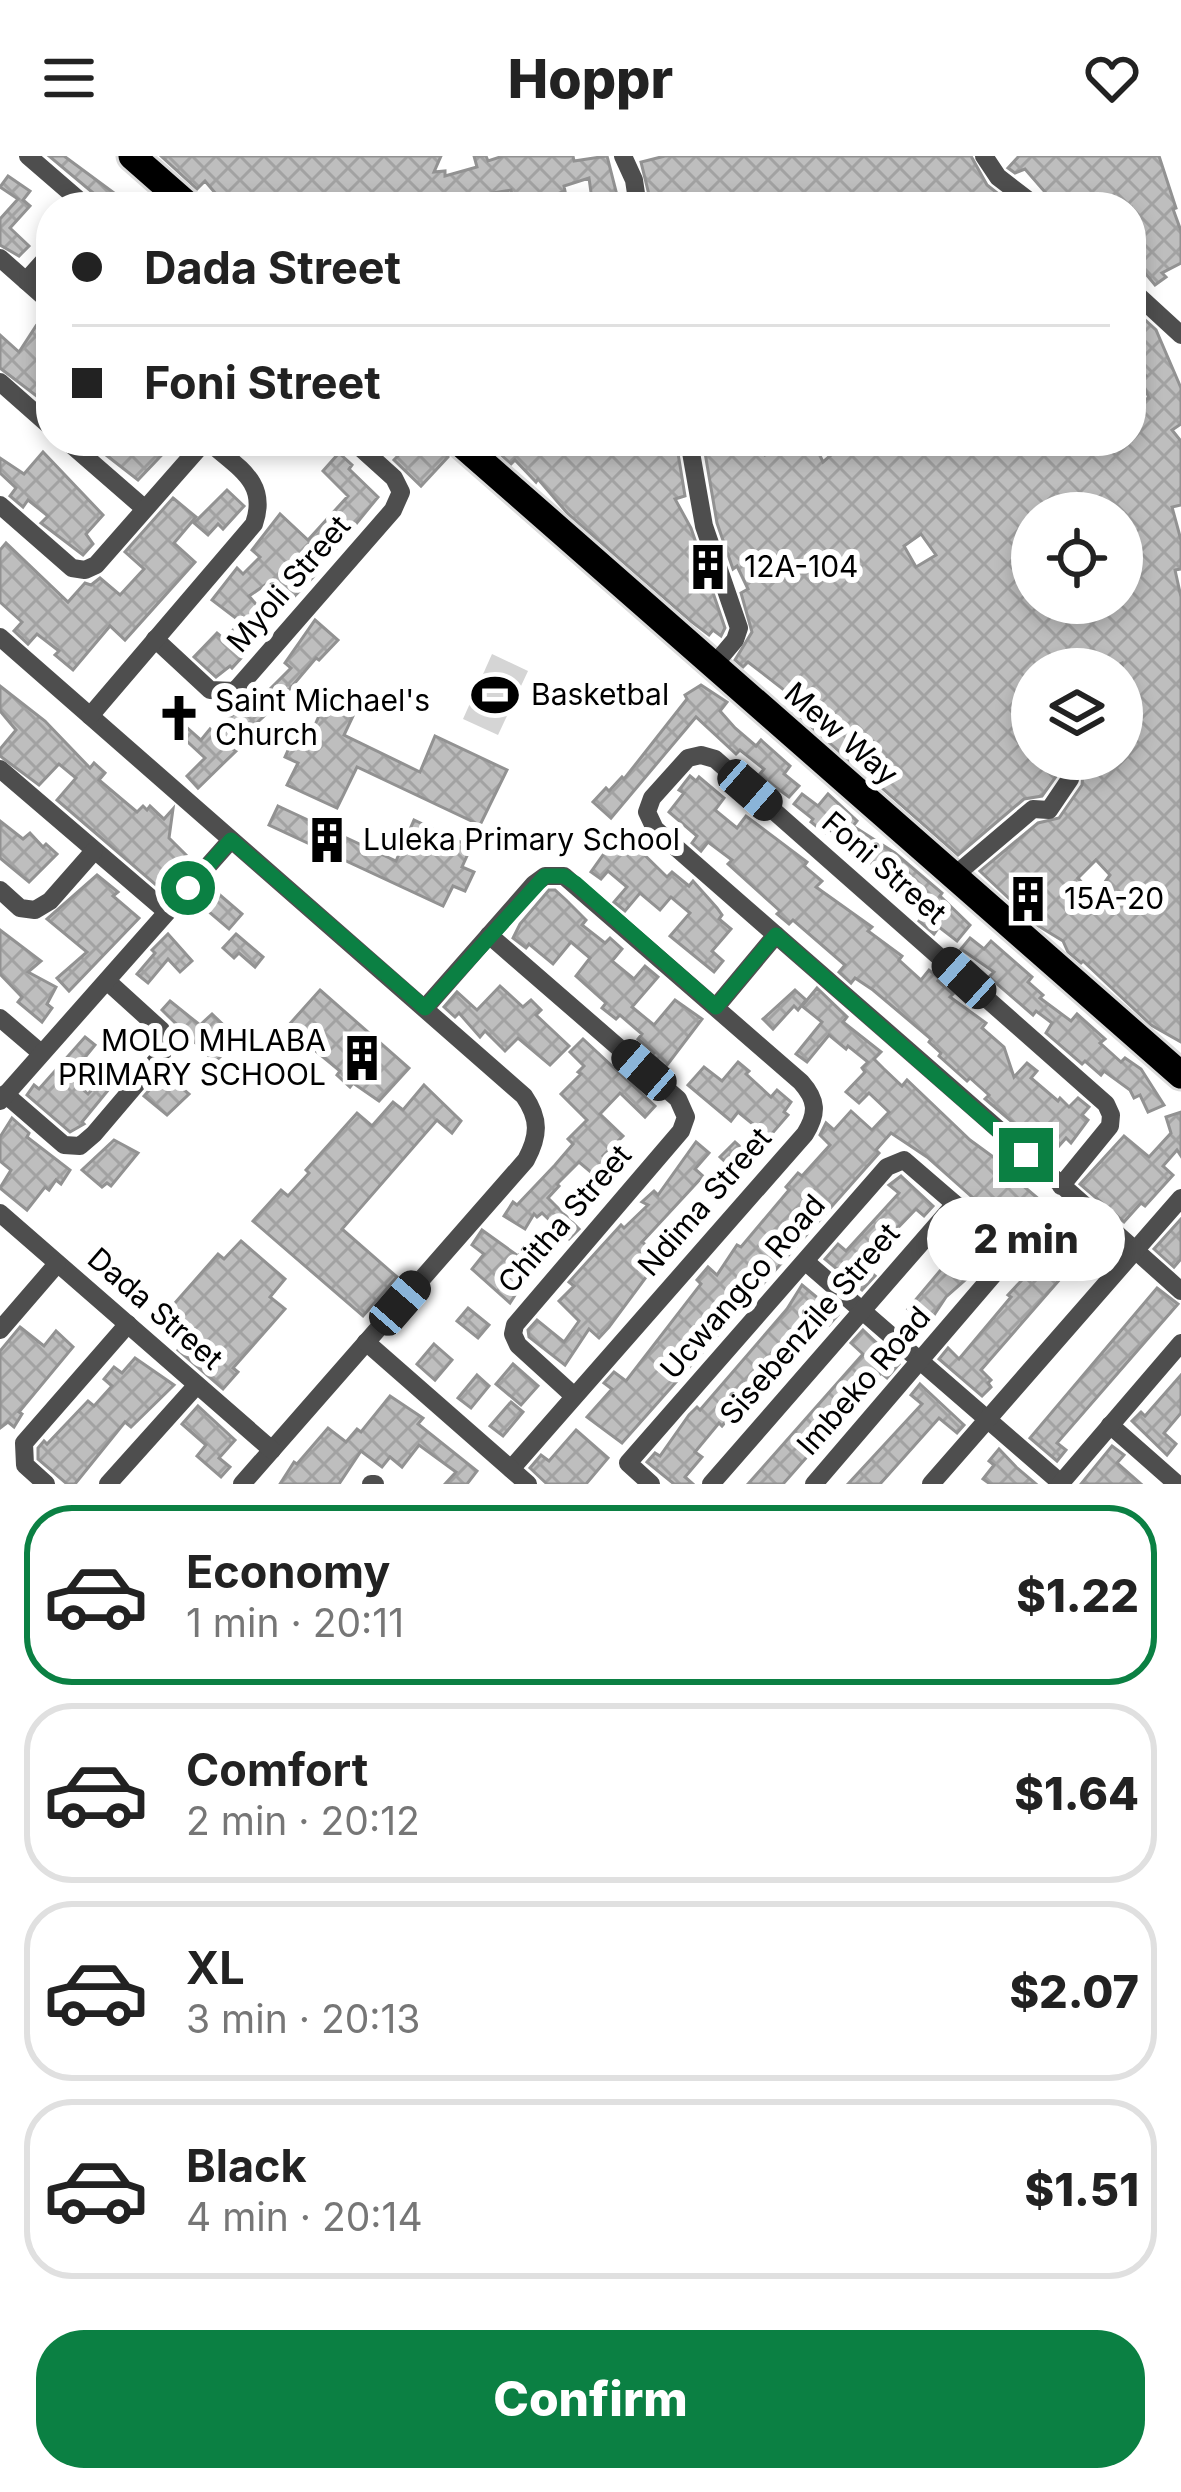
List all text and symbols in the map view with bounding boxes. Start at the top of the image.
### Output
icon: menu [36,45,102,111]
icon: heart [1079,45,1145,111]
text: Hoppr [508,46,673,111]
text: Dada Street [144,240,401,295]
text: Foni Street [144,355,381,410]
map controls [1011,492,1143,780]
button: locate [1011,492,1143,624]
street label: Myoli Street [219,508,357,659]
building icon: 12A-104 [683,542,733,592]
place label: 12A-104 [744,548,859,584]
button: layers [1011,648,1143,780]
sports icon: Basketbal [470,670,520,720]
street label: Mew Way [778,674,906,792]
place label: Basketbal [531,676,669,712]
place label: Saint Michael's Church [215,682,430,752]
church icon: Saint Michael's Church [154,693,204,743]
car [711,753,789,827]
street label: Foni Street [815,804,954,931]
building icon: Luleka Primary School [302,815,352,865]
place label: Luleka Primary School [363,821,680,857]
route start [161,861,215,915]
building icon: 15A-20 [1003,874,1053,924]
place label: 15A-20 [1064,880,1164,916]
car [925,941,1003,1015]
place label: MOLO MHLABA PRIMARY SCHOOL [58,1022,326,1092]
building icon: MOLO MHLABA PRIMARY SCHOOL [337,1033,387,1083]
car [605,1033,683,1107]
street label: Ndima Street [630,1120,778,1283]
route end [999,1128,1053,1182]
street label: Chitha Street [490,1137,638,1300]
street label: Ucwangco Road [652,1187,832,1386]
callout: 2 min [927,1197,1125,1281]
street label: Sisebenzile Street [712,1215,907,1431]
text: 2 min [973,1215,1079,1262]
street label: Dada Street [81,1240,231,1377]
car [363,1264,437,1342]
street label: Imbeko Road [789,1299,937,1462]
icon: car [42,1541,150,1649]
text: Economy [186,1544,390,1599]
text: $1.22 [1016,1568,1139,1623]
text: 1 min · 20:11 [186,1599,404,1646]
icon: car [42,1739,150,1847]
text: Comfort [186,1742,368,1797]
text: $1.64 [1014,1766,1139,1821]
text: 2 min · 20:12 [186,1797,420,1844]
icon: car [42,1937,150,2045]
text: XL [186,1940,245,1995]
text: $2.07 [1009,1964,1139,2019]
text: 3 min · 20:13 [186,1995,420,2042]
icon: car [42,2135,150,2243]
text: Black [186,2138,307,2193]
text: $1.51 [1025,2162,1139,2217]
text: 4 min · 20:14 [186,2193,423,2240]
button: Confirm [36,2330,1145,2468]

